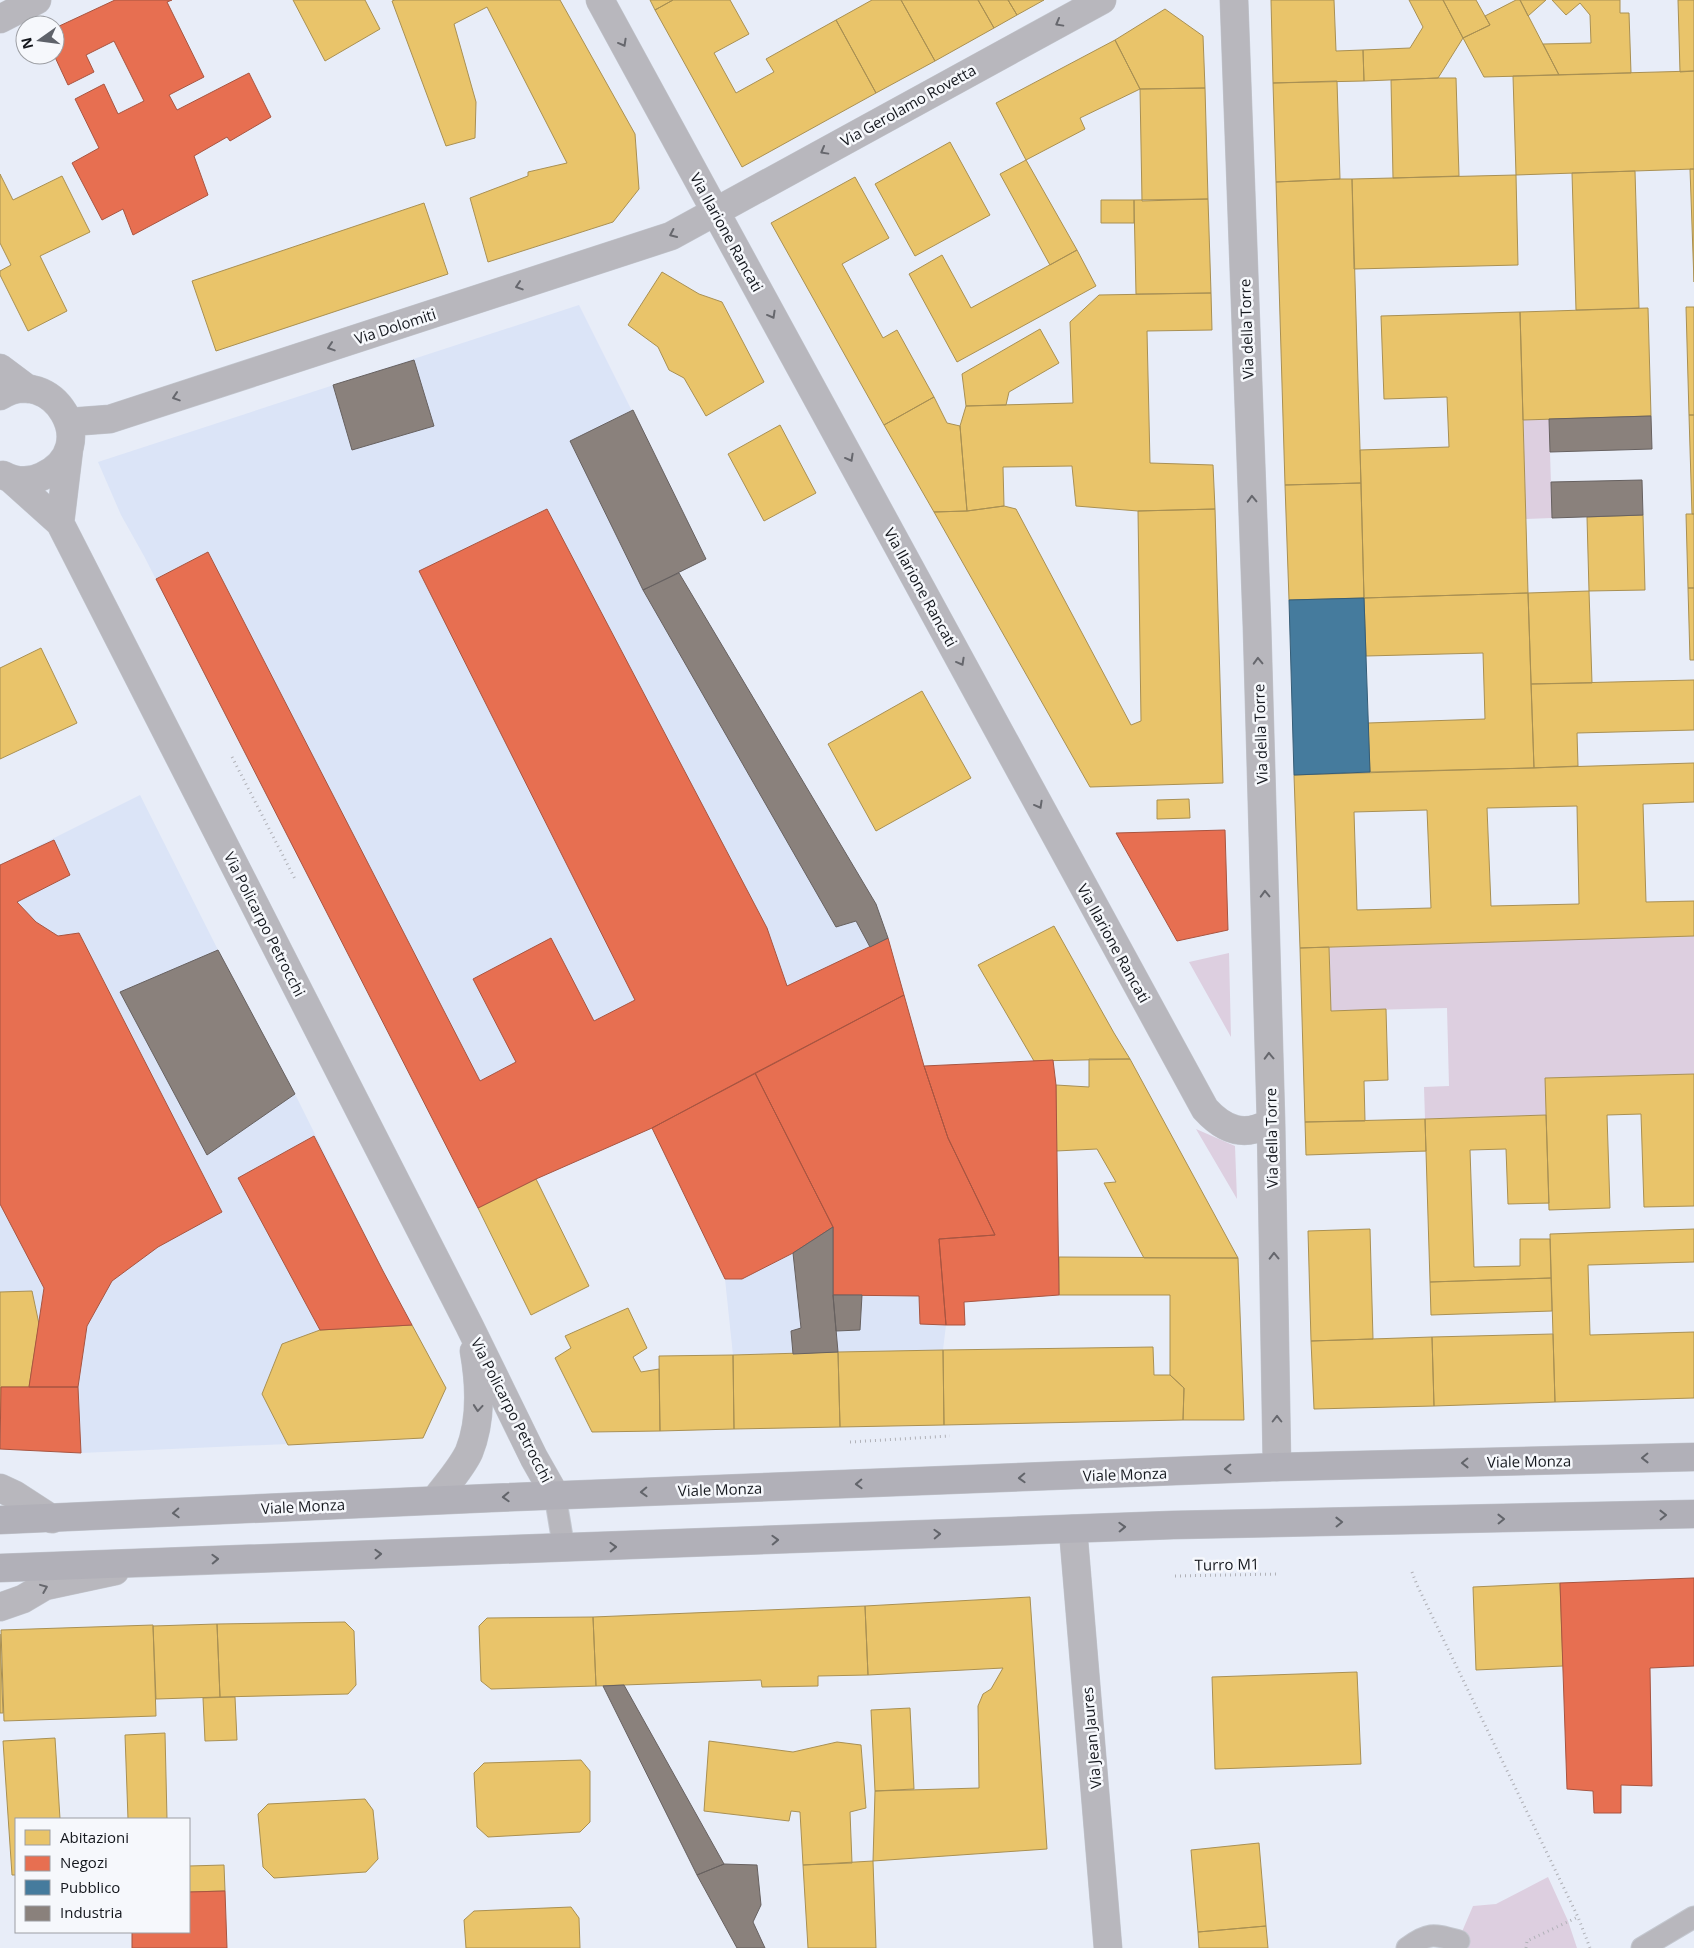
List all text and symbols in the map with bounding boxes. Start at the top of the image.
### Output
north arrow [15,15,65,65]
one-way arrow [1055,17,1064,27]
text: N [16,35,37,51]
one-way arrow [617,37,627,46]
street label: Via Gerolamo Rovetta [837,60,979,150]
one-way arrow [820,145,829,155]
street label: Via Ilarione Rancati [686,169,768,295]
one-way arrow [669,228,678,238]
street label: Via della Torre [1234,279,1258,379]
one-way arrow [515,280,523,290]
street label: Via Dolomiti [352,303,438,349]
one-way arrow [766,310,776,319]
one-way arrow [327,341,335,351]
one-way arrow [173,392,181,402]
one-way arrow [844,453,854,462]
one-way arrow [1247,495,1258,503]
street label: Via Ilarione Rancati [880,524,962,650]
one-way arrow [955,657,965,666]
one-way arrow [1253,657,1263,664]
street label: Via della Torre [1248,684,1272,784]
one-way arrow [1033,800,1043,809]
street label: Via Policarpo Petrocchi [220,848,310,1000]
street label: Via Ilarione Rancati [1073,880,1155,1006]
one-way arrow [1259,889,1270,897]
one-way arrow [1264,1052,1274,1060]
street label: Via della Torre [1260,1088,1282,1188]
one-way arrow [1269,1252,1279,1260]
street label: Via Policarpo Petrocchi [467,1334,557,1486]
one-way arrow [473,1405,484,1413]
one-way arrow [1272,1414,1282,1422]
street label: Viale Monza [1487,1450,1571,1472]
one-way arrow [1641,1453,1649,1463]
one-way arrow [1461,1457,1469,1468]
street label: Viale Monza [1083,1463,1167,1485]
one-way arrow [1224,1464,1232,1475]
one-way arrow [1017,1472,1025,1483]
street label: Viale Monza [678,1478,762,1500]
one-way arrow [855,1478,863,1489]
one-way arrow [640,1486,648,1497]
one-way arrow [502,1492,510,1502]
street label: Viale Monza [260,1494,346,1518]
one-way arrow [172,1507,180,1518]
one-way arrow [1660,1509,1668,1520]
one-way arrow [1497,1513,1505,1524]
one-way arrow [1335,1517,1343,1527]
one-way arrow [1118,1522,1126,1533]
one-way arrow [934,1529,942,1540]
one-way arrow [771,1535,779,1546]
one-way arrow [609,1541,617,1552]
one-way arrow [374,1549,382,1560]
street label: Turro M1 [1194,1553,1260,1575]
one-way arrow [212,1554,219,1564]
one-way arrow [39,1583,48,1594]
street label: Via Jean Jaures [1077,1686,1105,1790]
legend [15,1818,190,1933]
text: Abitazioni [60,1827,129,1847]
text: Negozi [60,1852,108,1872]
text: Pubblico [60,1877,120,1897]
text: Industria [60,1902,123,1922]

